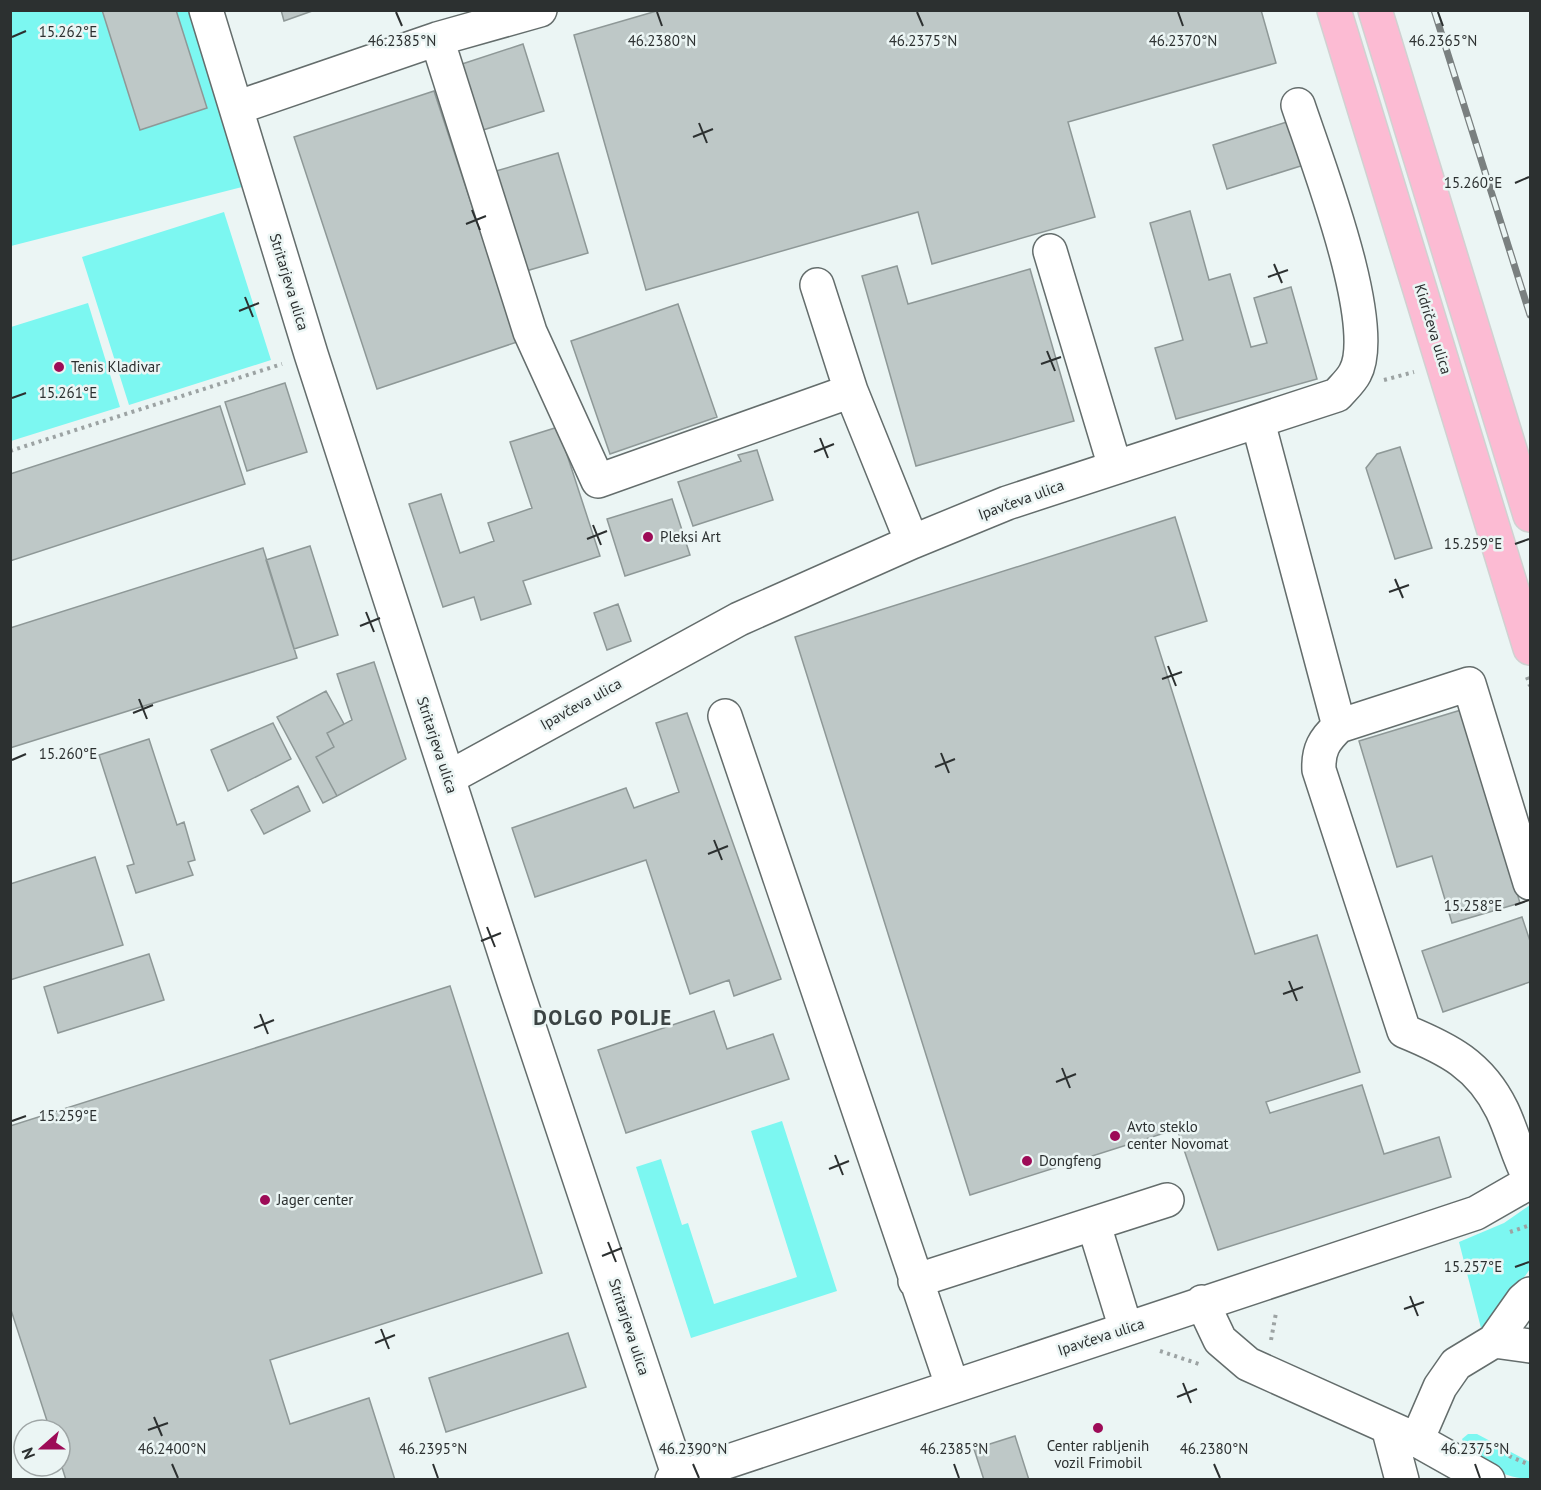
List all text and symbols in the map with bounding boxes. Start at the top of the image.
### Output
text: 15.262°E [39,22,97,41]
text: 46.2385°N [368,31,436,50]
text: 46.2380°N [628,31,696,50]
text: 46.2375°N [889,31,957,50]
text: 46.2370°N [1149,31,1217,50]
text: 46.2365°N [1409,31,1477,50]
text: 15.260°E [1444,173,1502,192]
street label: Stritarjeva ulica [266,231,313,333]
street label: Kidričeva ulica [1411,281,1456,376]
place label: Tenis Kladivar [71,357,160,376]
marker: Tenis Kladivar [52,360,66,374]
text: 15.261°E [39,383,97,402]
street label: Ipavčeva ulica [975,475,1066,524]
place label: Pleksi Art [660,527,721,546]
marker: Pleksi Art [641,530,655,544]
text: 15.259°E [1444,534,1502,553]
street label: Ipavčeva ulica [537,673,625,734]
street label: Stritarjeva ulica [413,694,462,796]
text: 15.260°E [39,744,97,763]
text: 15.258°E [1444,896,1502,915]
district label: DOLGO POLJE [533,1004,673,1031]
text: 15.259°E [39,1106,97,1125]
place label: Avto steklo center Novomat [1127,1117,1229,1153]
marker: Avto steklo center Novomat [1108,1129,1122,1143]
place label: Dongfeng [1039,1151,1102,1170]
marker: Dongfeng [1020,1154,1034,1168]
place label: Jager center [276,1190,353,1209]
marker: Jager center [258,1193,272,1207]
text: 15.257°E [1444,1257,1502,1276]
street label: Stritarjeva ulica [605,1276,654,1378]
street label: Ipavčeva ulica [1055,1314,1147,1359]
north arrow [12,1418,72,1478]
marker: Center rabljenih vozil Frimobil [1091,1421,1105,1435]
place label: Center rabljenih vozil Frimobil [1047,1436,1149,1472]
text: 46.2400°N [138,1439,206,1458]
text: 46.2395°N [399,1439,467,1458]
text: 46.2390°N [659,1439,727,1458]
text: 46.2385°N [920,1439,988,1458]
text: 46.2380°N [1180,1439,1248,1458]
text: 46.2375°N [1441,1439,1509,1458]
text: N [17,1445,39,1462]

